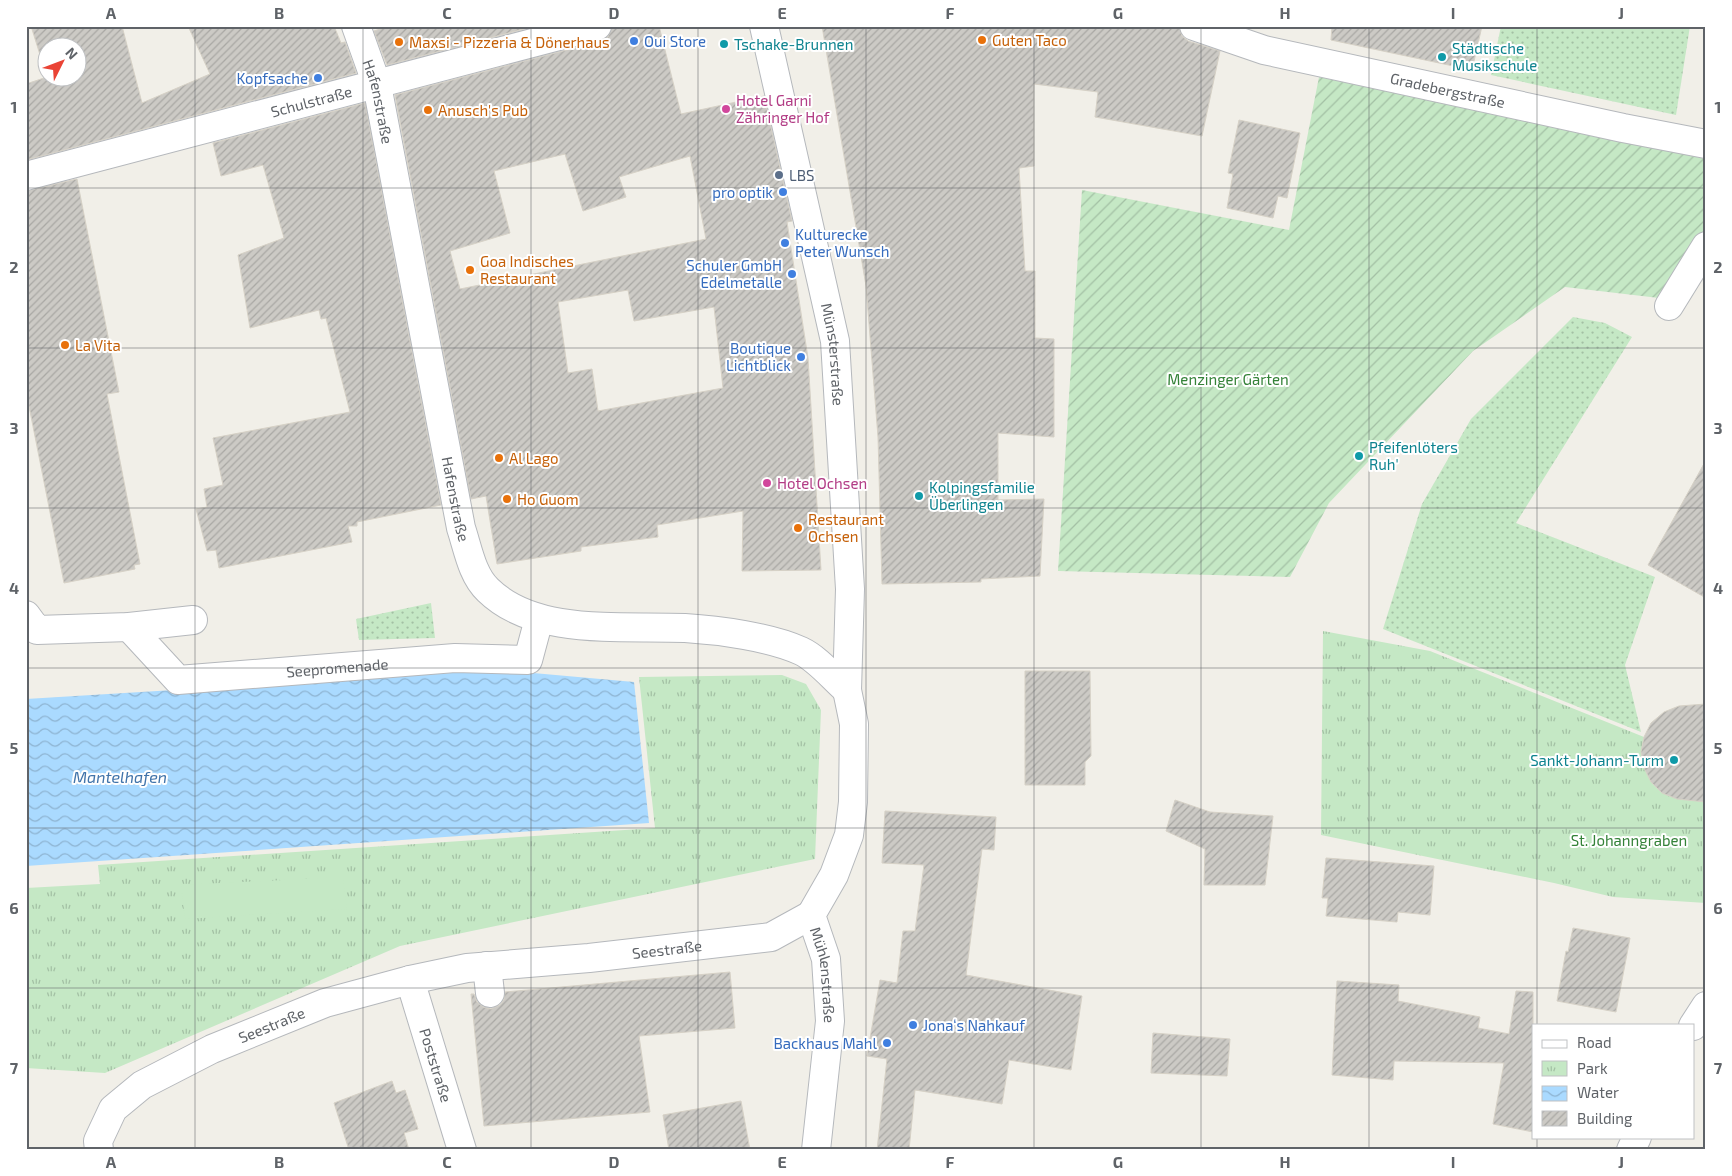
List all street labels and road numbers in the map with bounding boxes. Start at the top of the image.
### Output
street label: Hafenstraße [360,57,397,145]
street label: Gradebergstraße [1389,69,1507,111]
street label: Schulstraße [269,82,354,120]
street label: Münsterstraße [818,301,848,406]
street label: Hafenstraße [439,455,474,544]
street label: Seepromenade [286,654,389,680]
street label: Mühlenstraße [807,924,839,1023]
street label: Seestraße [631,936,703,962]
street label: Seestraße [236,1003,307,1046]
street label: Poststraße [416,1026,456,1104]

